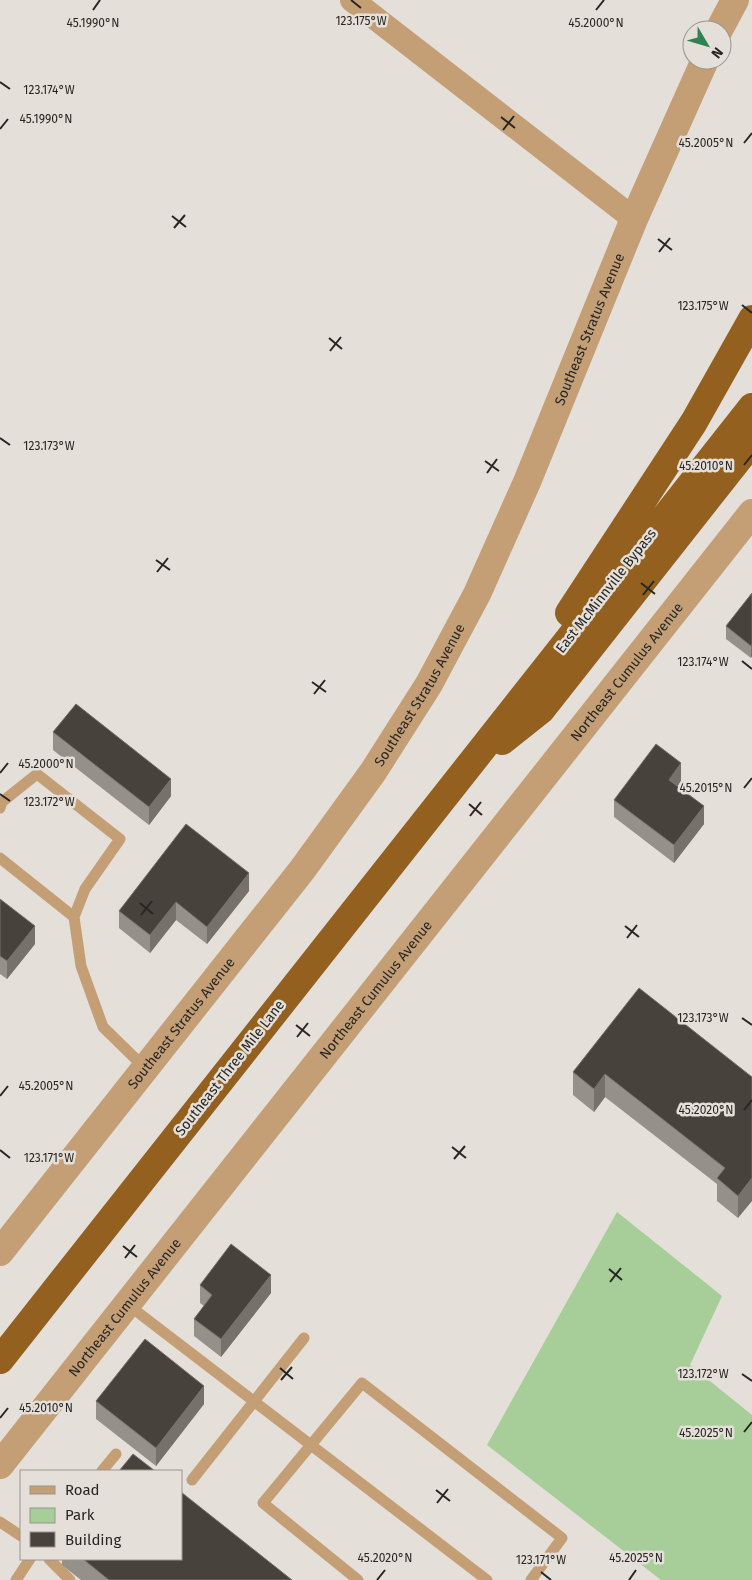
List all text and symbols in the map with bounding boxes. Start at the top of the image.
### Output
text: 123.175°W [335,14,387,28]
text: 45.1990°N [67,16,119,30]
text: 45.2000°N [568,16,624,30]
north arrow [682,20,732,70]
text: N [707,44,726,62]
text: 123.174°W [23,83,75,97]
text: 45.1990°N [20,112,72,126]
text: 45.2005°N [679,136,733,150]
street label: Southeast Stratus Avenue [551,250,628,408]
text: 123.175°W [677,299,729,313]
text: 123.173°W [23,439,75,453]
text: 45.2010°N [679,459,733,473]
street label: East McMinnville Bypass [552,525,660,657]
street label: Northeast Cumulus Avenue [567,599,687,744]
street label: Southeast Stratus Avenue [370,621,468,769]
text: 123.174°W [677,655,729,669]
text: 45.2000°N [18,757,74,771]
text: 45.2015°N [679,781,733,795]
text: 123.172°W [23,795,75,809]
street label: Northeast Cumulus Avenue [316,917,436,1062]
street label: Southeast Stratus Avenue [124,954,238,1092]
street label: Southeast Three Mile Lane [172,997,288,1139]
text: 123.173°W [677,1011,729,1025]
text: 45.2005°N [19,1079,73,1093]
text: 45.2020°N [679,1103,733,1117]
text: 123.171°W [24,1151,74,1165]
street label: Northeast Cumulus Avenue [65,1235,184,1380]
text: 123.172°W [677,1367,729,1381]
text: 45.2010°N [19,1401,73,1415]
text: 45.2025°N [679,1426,733,1440]
legend [20,1470,182,1560]
text: Road [65,1481,100,1499]
text: Park [65,1506,95,1524]
text: Building [65,1531,121,1549]
text: 45.2020°N [358,1551,412,1565]
text: 45.2025°N [609,1551,663,1565]
text: 123.171°W [516,1553,566,1567]

